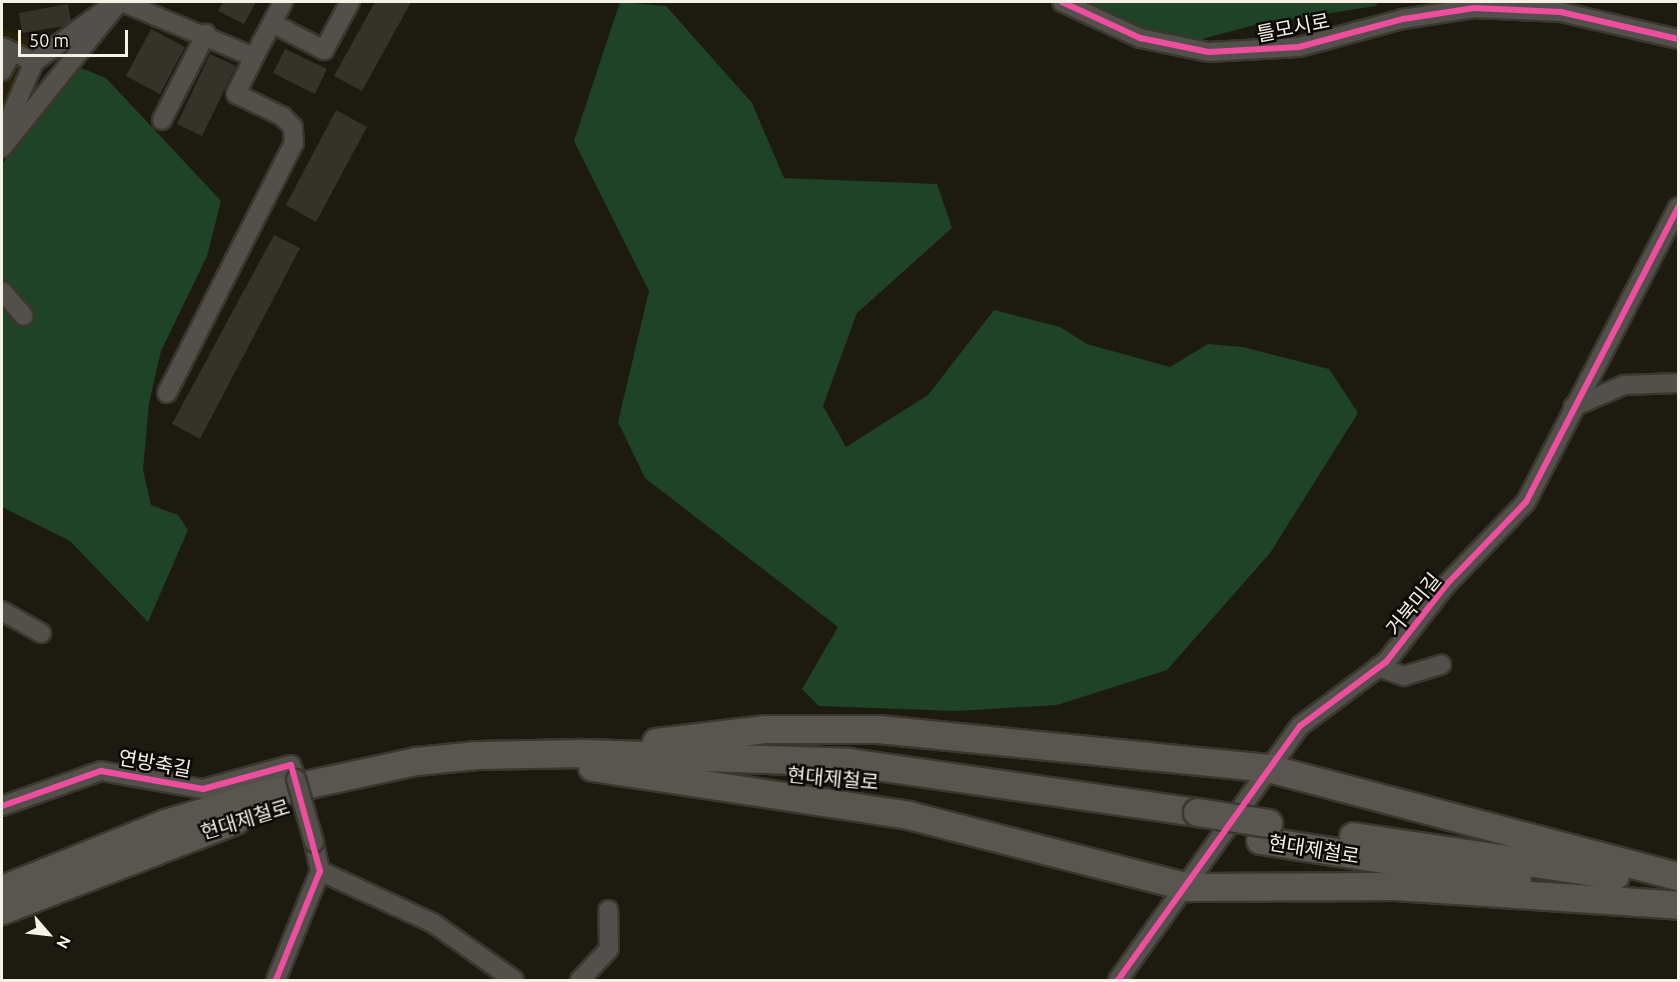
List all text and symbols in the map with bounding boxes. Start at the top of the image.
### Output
street label: 틀모시로 [1255,8,1331,46]
scale bar [21,18,130,56]
text: 50 m [29,30,69,50]
street label: 거북미길 [1381,568,1445,640]
street label: 연방축길 [117,745,193,781]
street label: 현대제철로 [786,762,880,794]
street label: 현대제철로 [198,794,292,844]
street label: 현대제철로 [1267,830,1361,868]
north arrow [18,904,78,964]
text: N [53,933,75,952]

